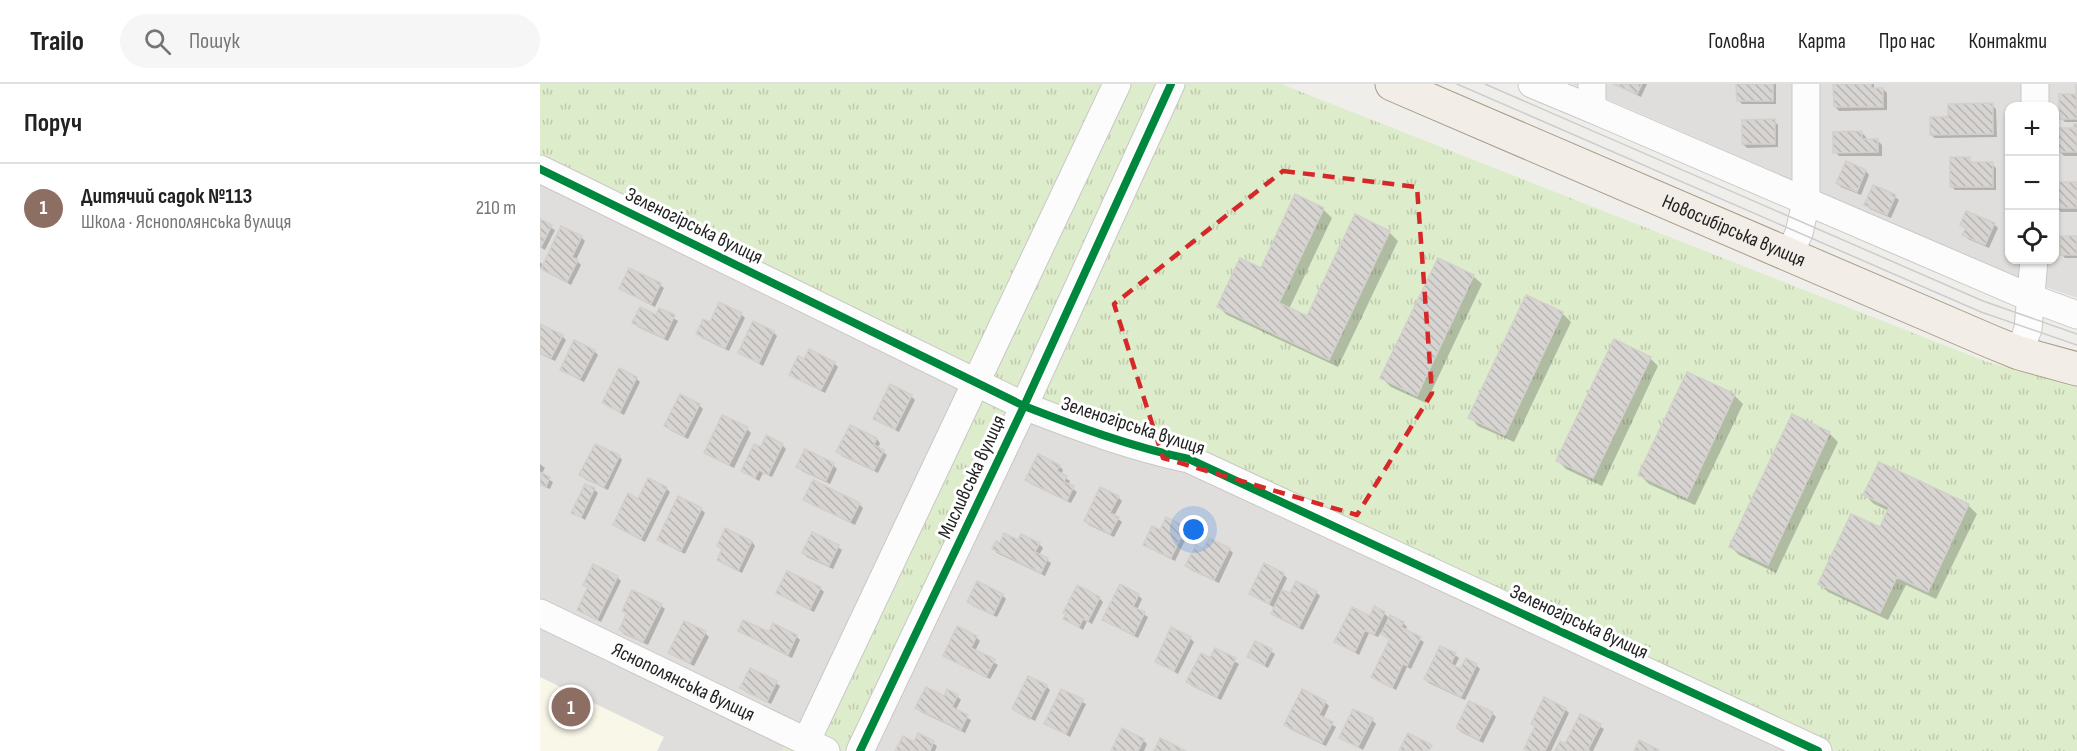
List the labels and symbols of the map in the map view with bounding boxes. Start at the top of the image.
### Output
street label: Зеленогірська вулиця [621,182,767,270]
street label: Новосибірська вулиця [1658,190,1809,272]
street label: Зеленогірська вулиця [1058,391,1208,461]
street label: Мисливська вулиця [933,411,1011,543]
your location [1179,515,1208,544]
street label: Зеленогірська вулиця [1506,579,1652,665]
street label: Яснополянська вулиця [608,637,759,727]
pin: 1 [552,684,591,730]

